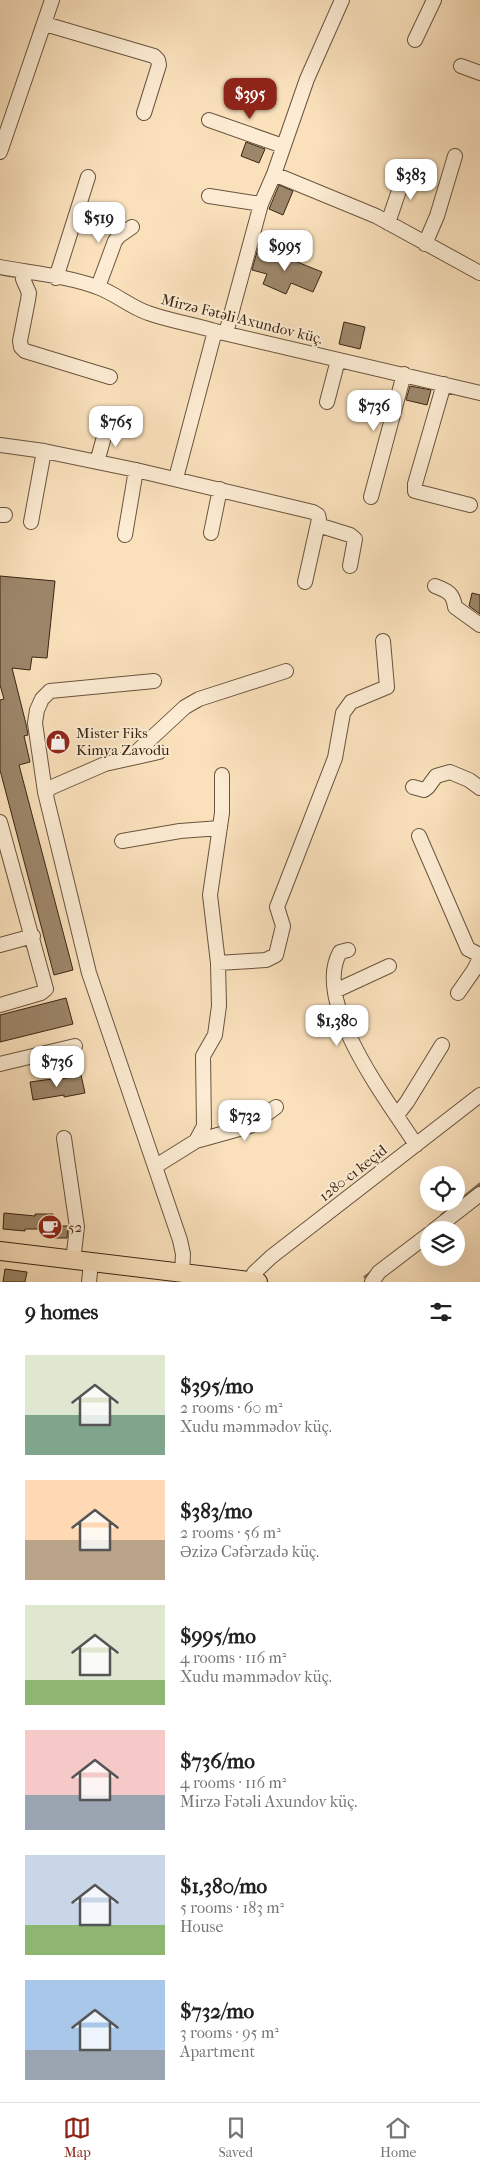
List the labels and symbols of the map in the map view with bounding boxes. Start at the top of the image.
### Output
pin: $395 [220,78,280,120]
pin: $383 [381,158,441,201]
pin: $519 [69,202,129,244]
pin: $995 [255,230,315,272]
street label: Mirzə Fətəli Axundov küç. [159,290,325,348]
pin: $736 [344,390,404,432]
pin: $765 [86,406,146,448]
place label: Mister Fiks Kimya Zavodu [76,724,170,759]
shop icon: Mister Fiks Kimya Zavodu [45,729,71,755]
pin: $1,380 [296,1004,378,1047]
pin: $736 [27,1046,87,1088]
pin: $732 [215,1100,275,1142]
street label: 1280-cı keçid [316,1140,391,1205]
cafe icon: 52 [37,1214,63,1240]
place label: 52 [68,1218,82,1236]

